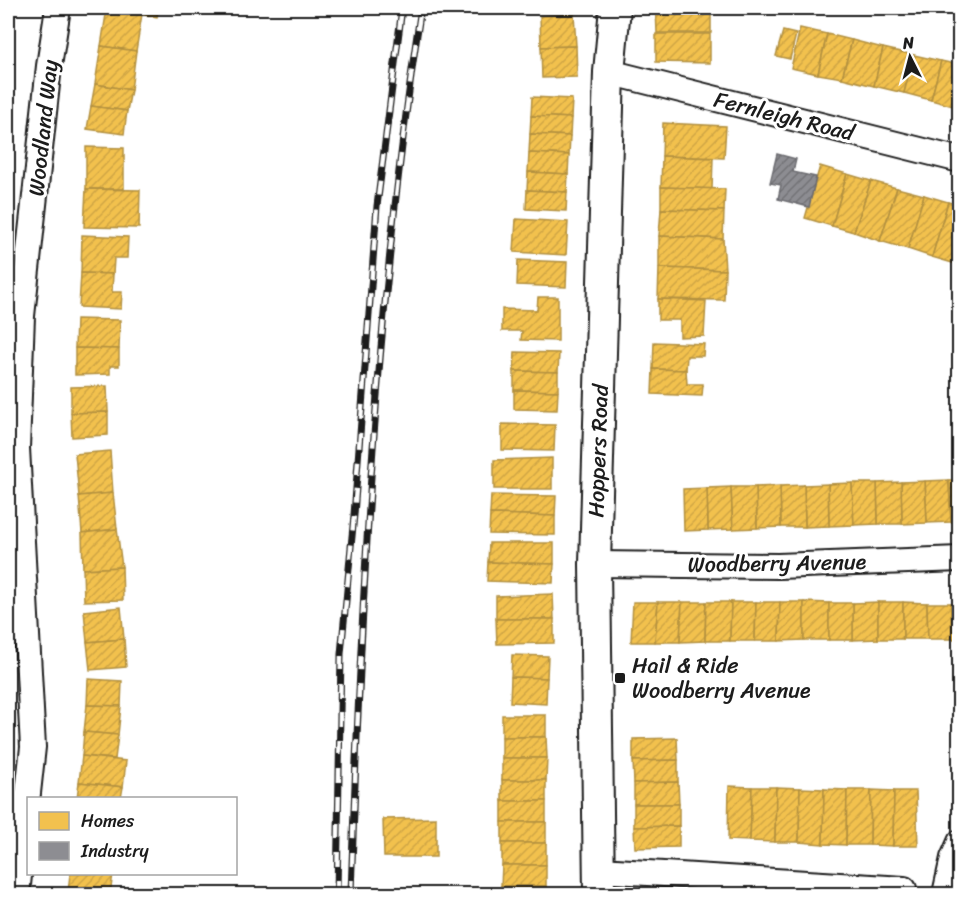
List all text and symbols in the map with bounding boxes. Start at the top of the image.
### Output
north arrow [880,27,940,87]
text: N [900,27,916,58]
street label: Woodland Way [16,57,70,198]
street label: Fernleigh Road [710,80,860,153]
street label: Hoppers Road [576,382,620,518]
street label: Woodberry Avenue [687,542,867,584]
place label: Hail & Ride Woodberry Avenue [632,646,811,710]
marker: Hail & Ride Woodberry Avenue [613,671,627,685]
legend [27,797,237,875]
text: Homes [81,805,135,837]
text: Industry [80,835,150,867]

